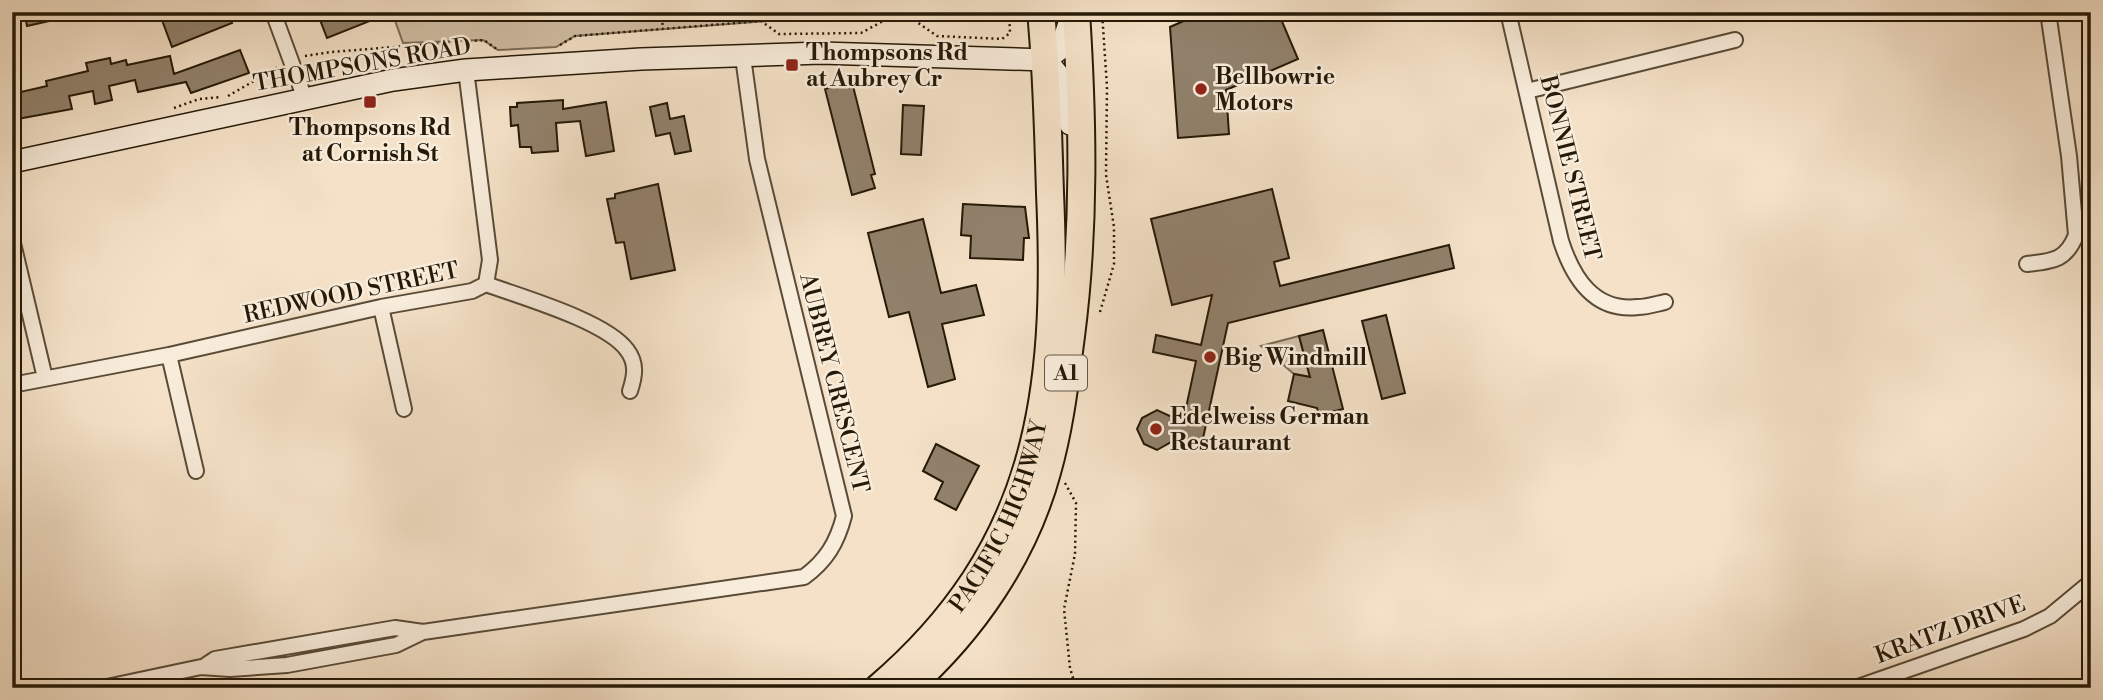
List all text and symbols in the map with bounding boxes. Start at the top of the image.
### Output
street label: THOMPSONS ROAD [251,32,473,98]
place label: Thompsons Rd at Aubrey Cr [806,39,968,93]
marker: Thompsons Rd at Aubrey Cr [784,57,800,73]
place label: Bellbowrie Motors [1215,63,1335,117]
street label: BONNIE STREET [1533,72,1607,264]
marker: Bellbowrie Motors [1193,81,1209,97]
marker: Thompsons Rd at Cornish St [362,94,378,110]
place label: Thompsons Rd at Cornish St [289,114,451,168]
street label: REDWOOD STREET [241,256,462,330]
street label: AUBREY CRESCENT [793,270,875,496]
place label: Big Windmill [1224,344,1368,372]
marker: Big Windmill [1202,349,1218,365]
road number: A1 [1045,356,1087,390]
place label: Edelweiss German Restaurant [1170,403,1369,457]
street label: PACIFIC HIGHWAY [944,416,1054,618]
marker: Edelweiss German Restaurant [1148,421,1164,437]
street label: KRATZ DRIVE [1871,590,2029,670]

